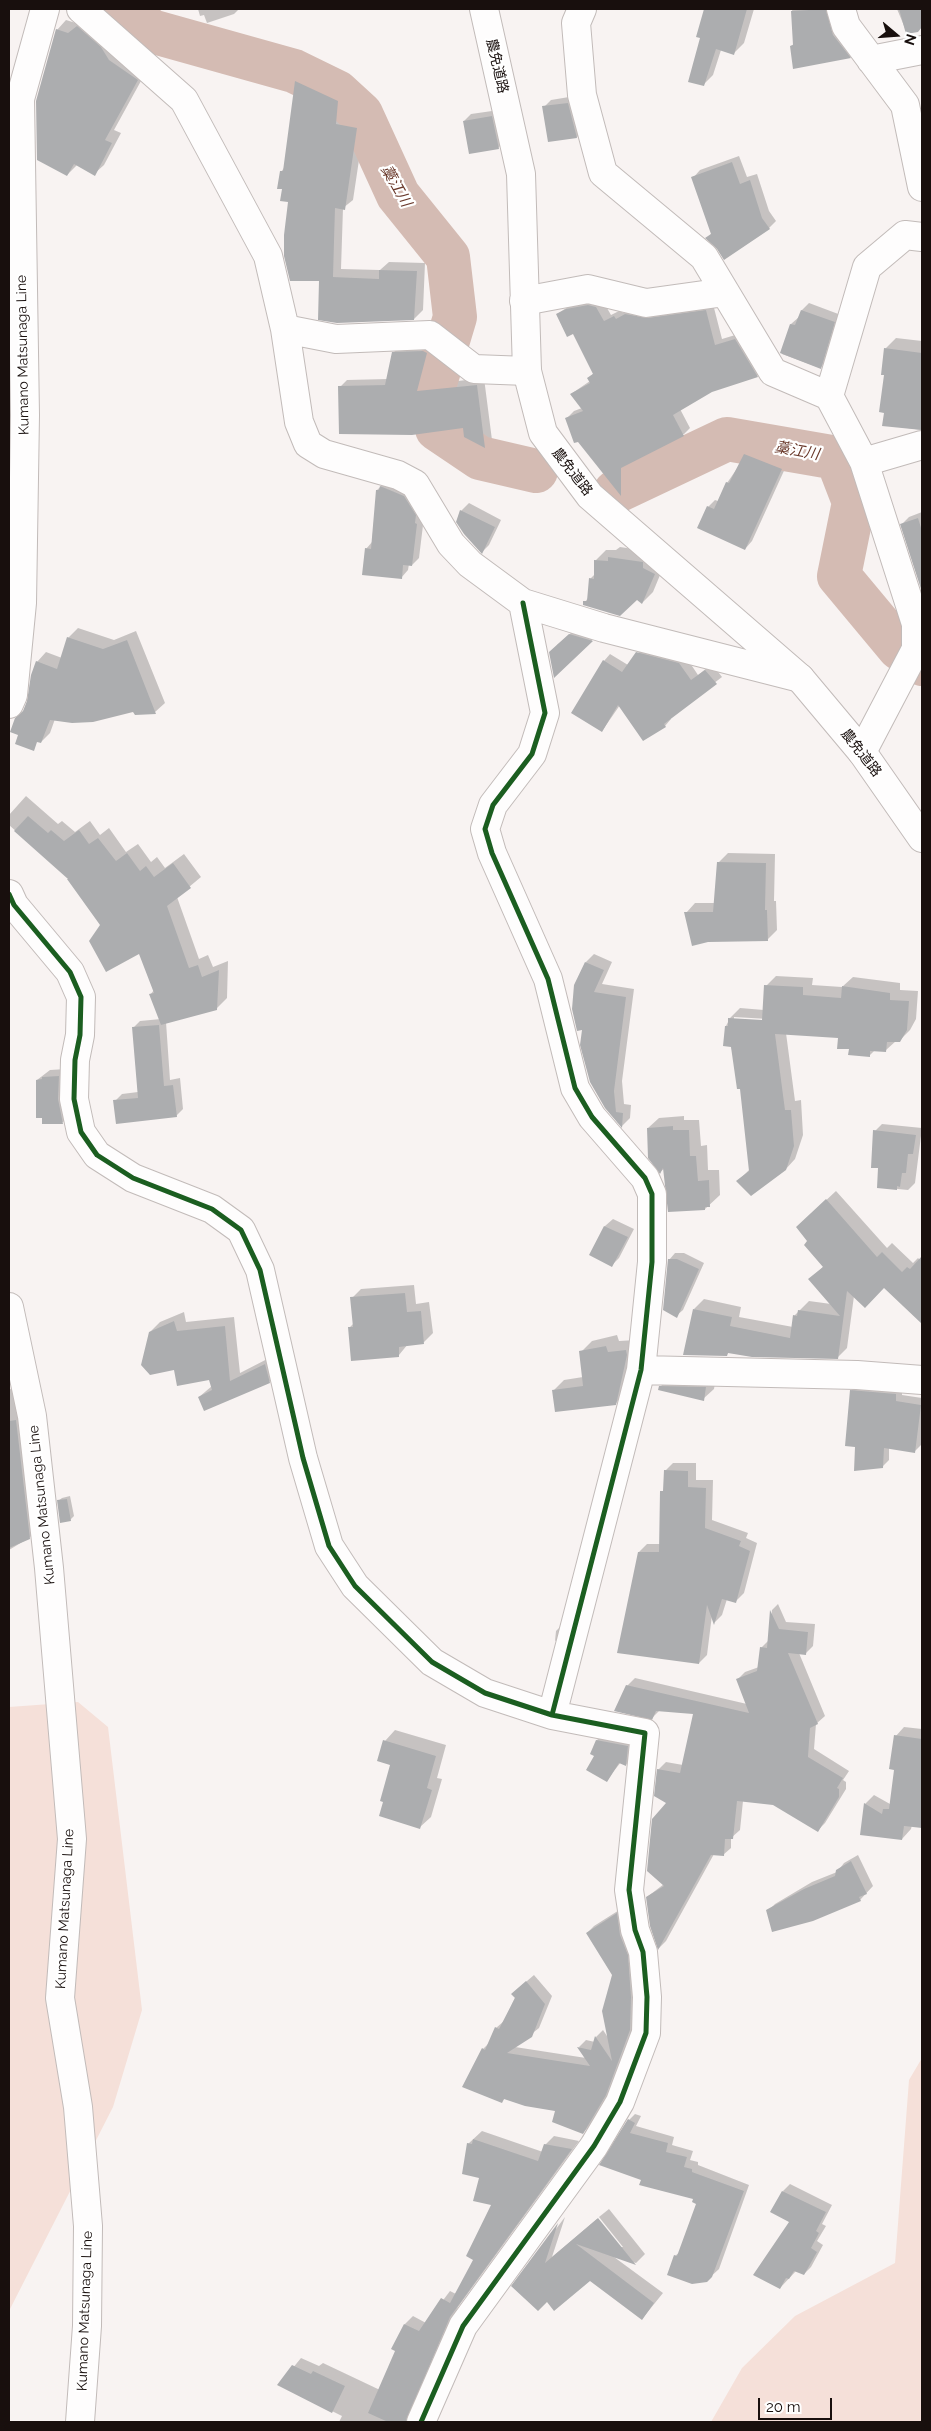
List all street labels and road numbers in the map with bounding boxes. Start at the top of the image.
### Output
street label: 農免道路 [483,37,511,95]
street label: Kumano Matsunaga Line [13,275,33,435]
street label: 農免道路 [548,445,596,499]
street label: 農免道路 [837,726,885,780]
street label: Kumano Matsunaga Line [25,1424,59,1586]
street label: Kumano Matsunaga Line [52,1828,78,1990]
street label: Kumano Matsunaga Line [74,2231,96,2391]

